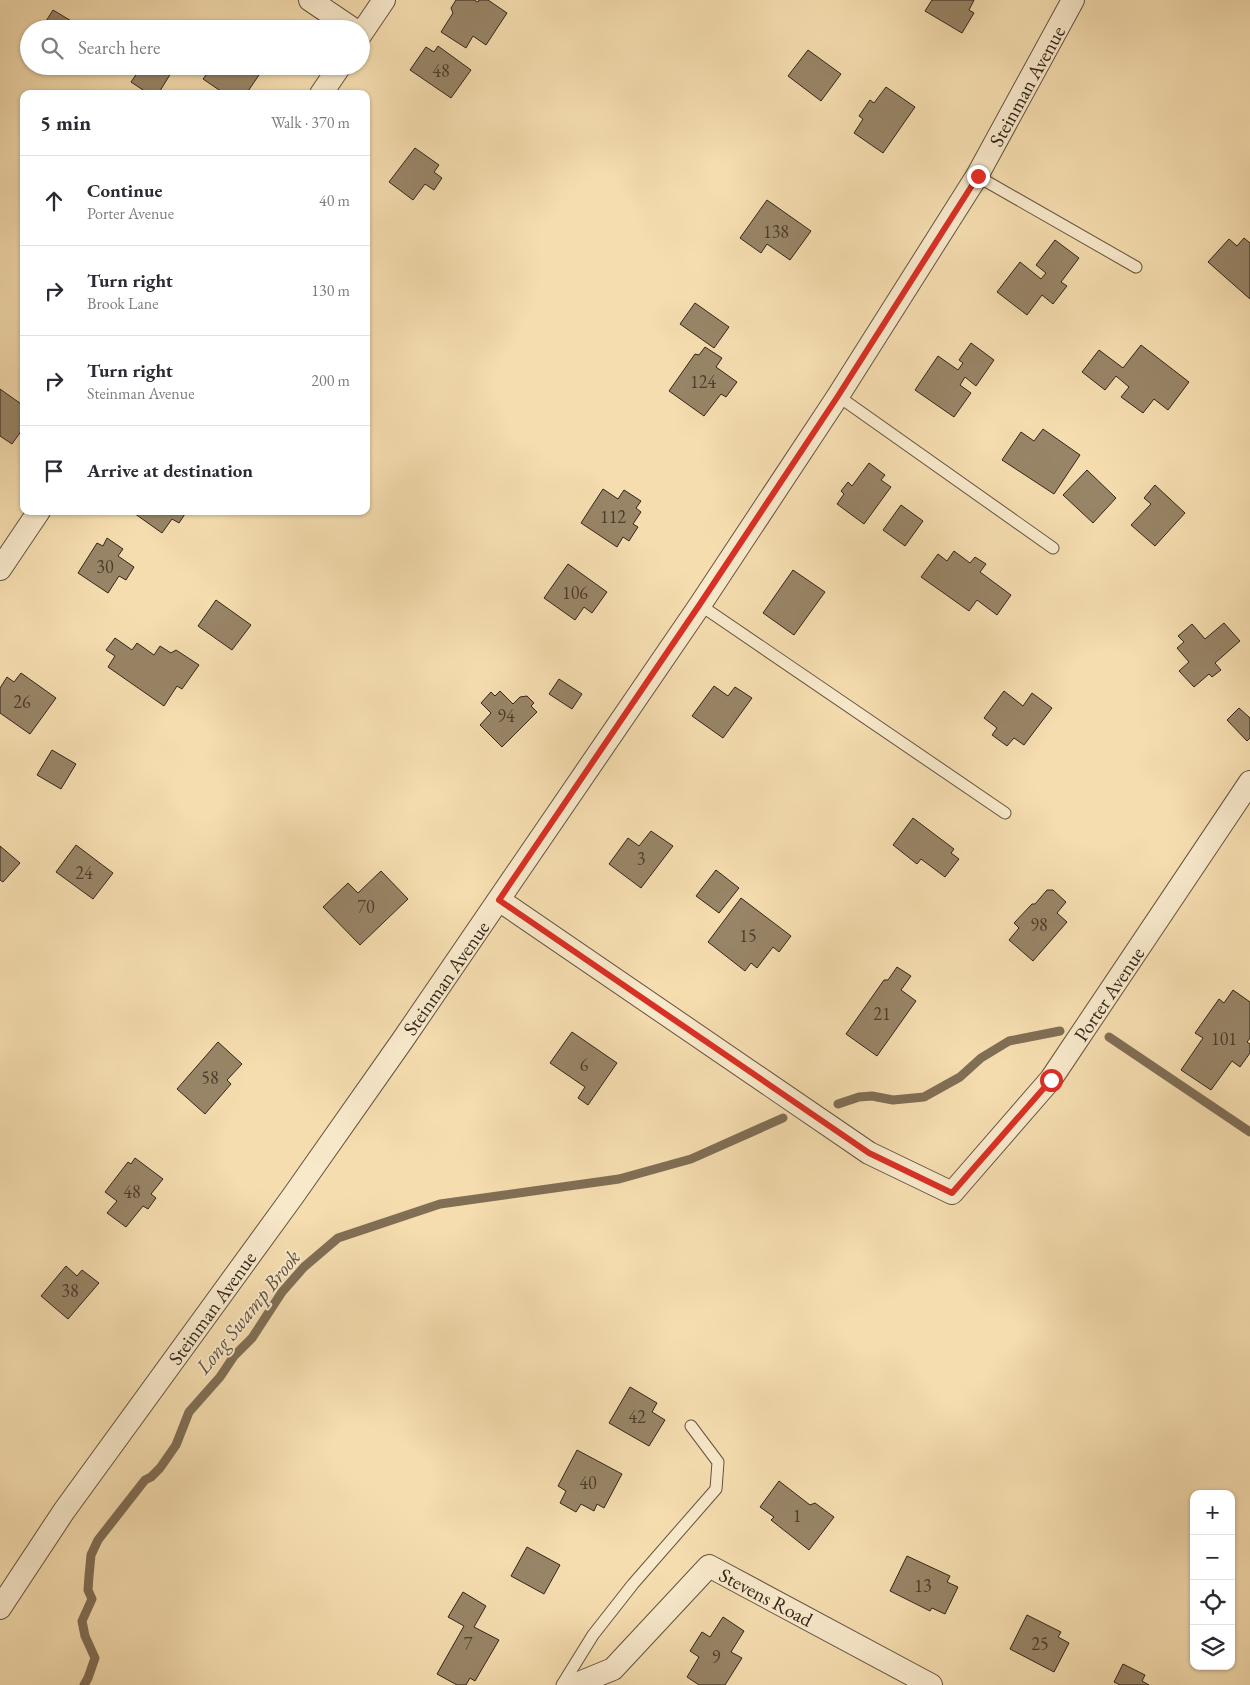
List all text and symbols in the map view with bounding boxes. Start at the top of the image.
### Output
search box [20,20,370,75]
street label: Steinman Avenue [983,21,1071,151]
icon: search [38,34,66,62]
text: Search here [78,35,160,60]
house number: 48 [432,59,450,82]
text: 5 min [40,109,91,136]
text: Walk · 370 m [271,112,350,133]
route end [967,165,990,188]
text: Continue [87,178,162,203]
icon: ahead [40,187,68,215]
text: 40 m [319,190,350,211]
text: Porter Avenue [87,203,174,224]
house number: 138 [763,220,789,243]
text: Turn right [87,268,173,293]
icon: right [40,277,68,305]
text: 130 m [311,280,350,301]
text: Brook Lane [87,293,158,314]
text: Turn right [87,358,173,383]
icon: right [40,367,68,395]
text: 200 m [311,370,350,391]
house number: 124 [690,370,716,393]
text: Steinman Avenue [87,383,194,404]
icon: arrive [40,457,68,485]
text: Arrive at destination [87,458,253,483]
house number: 112 [600,505,626,528]
house number: 30 [96,555,114,578]
house number: 106 [562,581,588,604]
house number: 26 [13,690,31,713]
house number: 94 [497,704,515,727]
house number: 3 [637,847,645,870]
house number: 24 [75,861,93,884]
house number: 70 [357,895,375,918]
house number: 98 [1030,913,1048,936]
street label: Steinman Avenue [397,915,495,1040]
house number: 15 [739,924,757,947]
street label: Porter Avenue [1068,941,1150,1046]
house number: 21 [873,1002,891,1025]
house number: 101 [1211,1027,1237,1050]
house number: 6 [580,1053,589,1076]
house number: 58 [201,1066,219,1089]
route start [1040,1069,1063,1092]
house number: 48 [123,1180,141,1203]
water label: Long Swamp Brook [189,1244,306,1380]
street label: Steinman Avenue [162,1246,262,1370]
house number: 38 [61,1279,79,1302]
house number: 42 [628,1405,646,1428]
house number: 40 [579,1471,597,1494]
map controls [1190,1490,1235,1670]
button: + [1190,1490,1235,1535]
house number: 1 [793,1504,801,1527]
button: − [1190,1535,1235,1580]
street label: Stevens Road [715,1562,818,1633]
house number: 13 [914,1574,932,1597]
button: locate [1190,1580,1235,1625]
button: layers [1190,1625,1235,1670]
house number: 7 [464,1632,473,1655]
house number: 25 [1031,1632,1049,1655]
house number: 9 [712,1645,721,1668]

